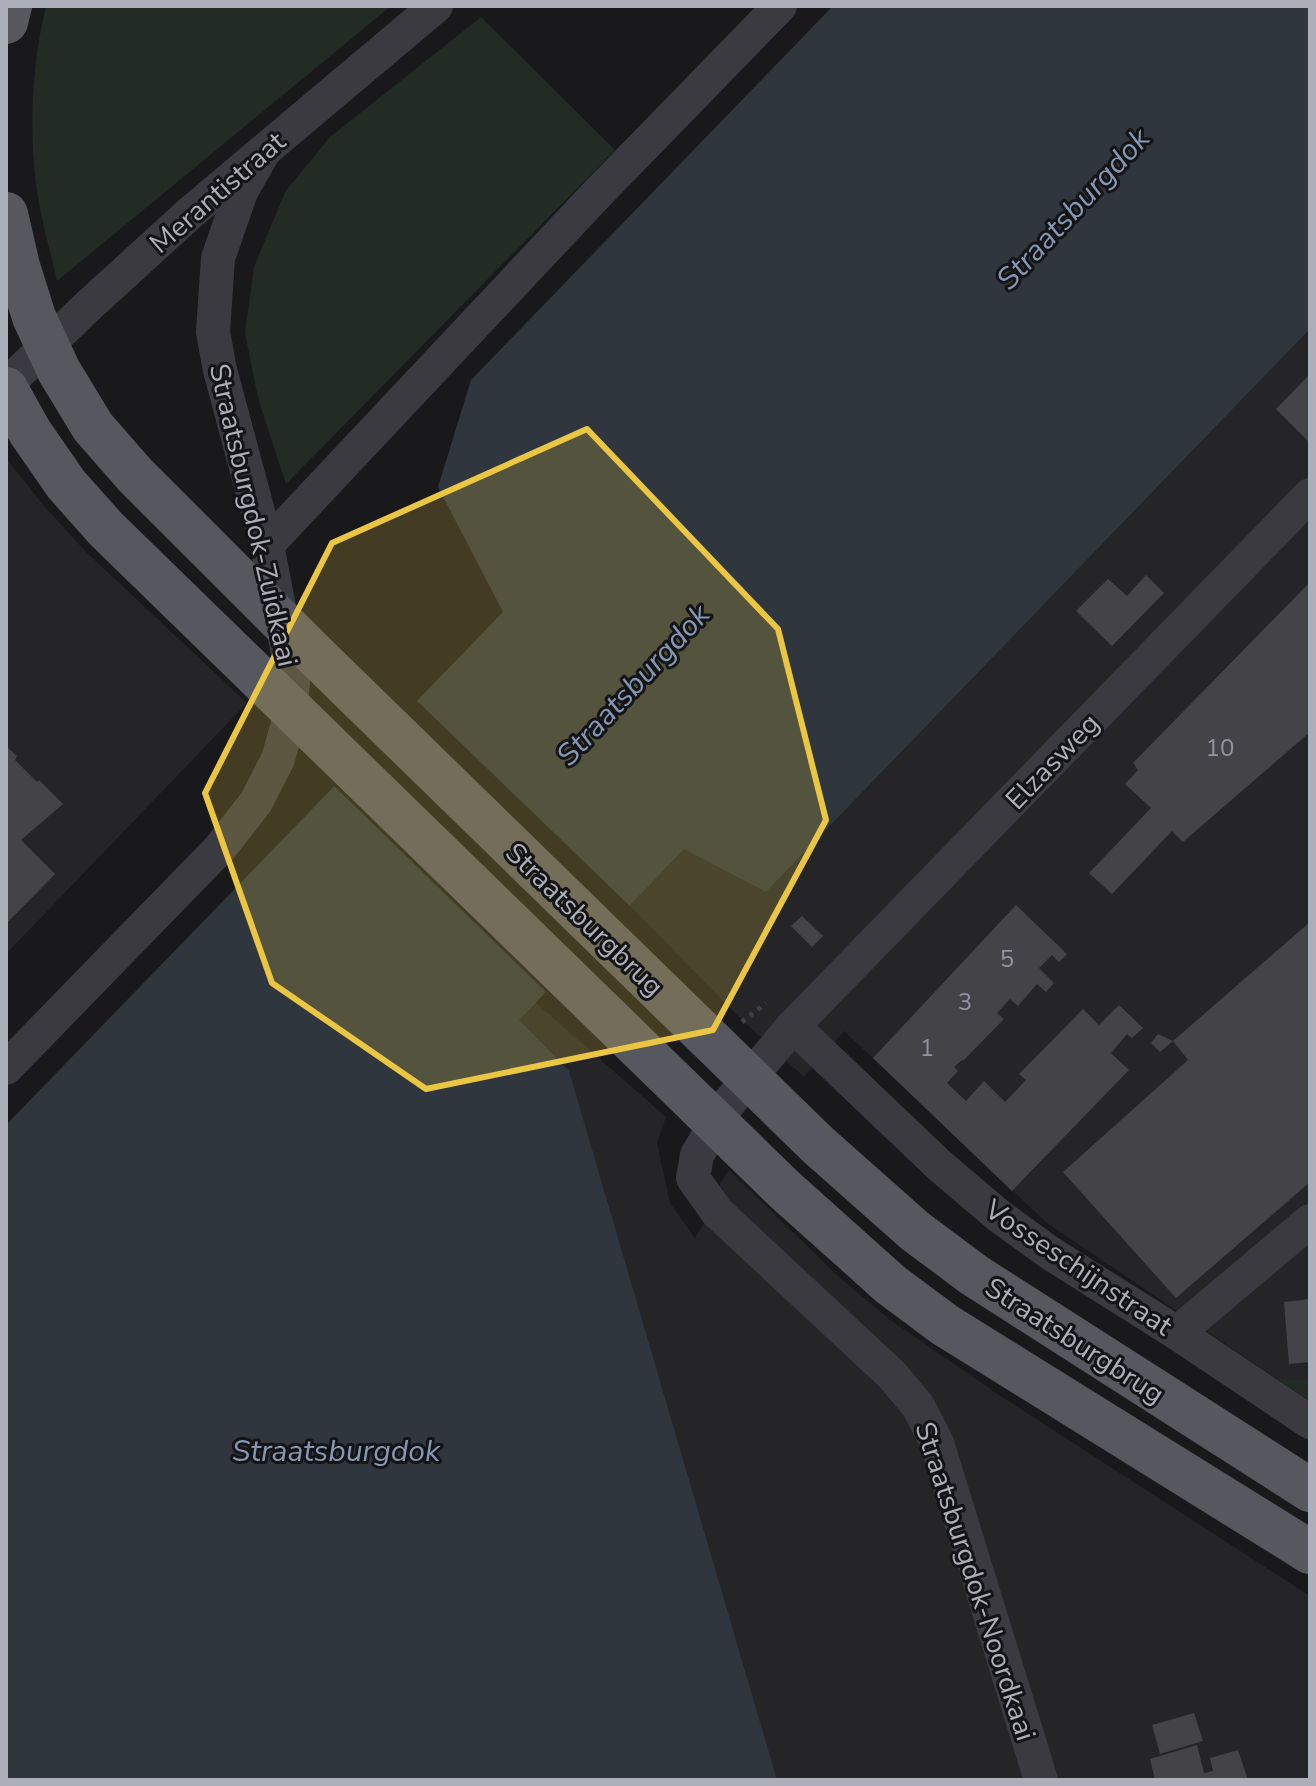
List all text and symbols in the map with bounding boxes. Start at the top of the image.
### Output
water label: Straatsburgdok [987,119,1160,299]
street label: Merantistraat [142,123,294,262]
street label: Straatsburgdok-Zuidkaai [200,360,306,670]
water label: Straatsburgdok [547,595,720,775]
street label: Elzasweg [997,705,1108,818]
house number: 10 [1206,732,1234,764]
street label: Straatsburgbrug [497,834,672,1005]
house number: 5 [1000,943,1014,975]
house number: 3 [958,986,972,1018]
house number: 1 [920,1032,934,1064]
street label: Vosseschijnstraat [976,1190,1180,1345]
street label: Straatsburgbrug [977,1269,1171,1413]
street label: Straatsburgdok-Noordkaai [906,1417,1045,1746]
water label: Straatsburgdok [232,1431,441,1472]

